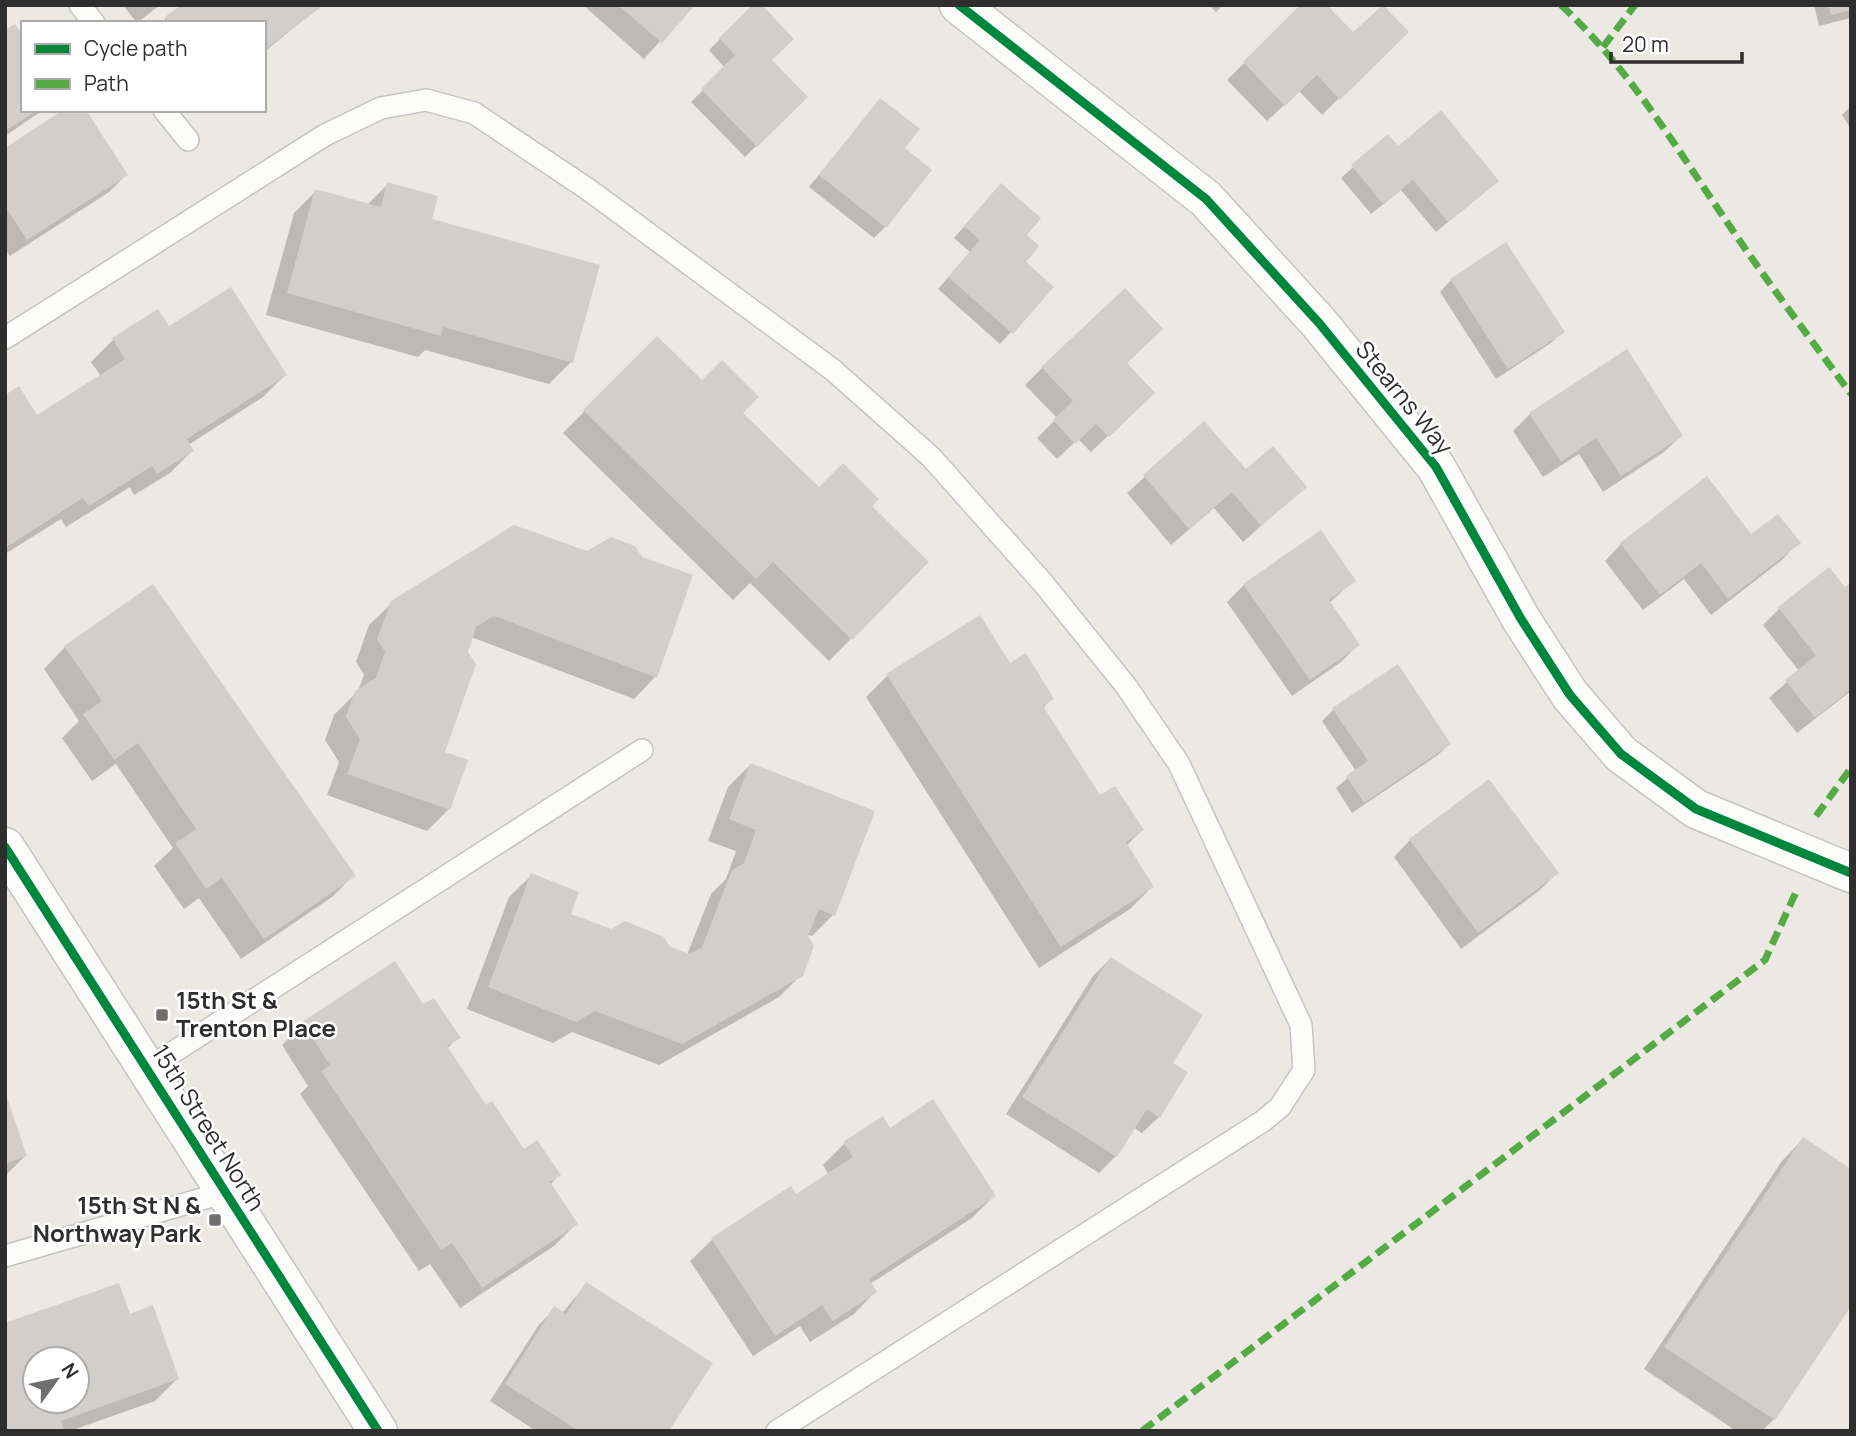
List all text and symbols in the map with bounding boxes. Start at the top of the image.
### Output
legend [21,21,266,112]
scale bar [1611,21,1742,65]
text: 20 m [1622,30,1669,58]
text: Cycle path [84,34,187,62]
text: Path [84,69,129,97]
street label: Stearns Way [1349,333,1462,461]
place label: 15th St & Trenton Place [176,983,336,1044]
marker: 15th St & Trenton Place [154,1007,170,1023]
street label: 15th Street North [145,1038,274,1217]
place label: 15th St N & Northway Park [33,1188,202,1249]
marker: 15th St N & Northway Park [207,1212,223,1228]
north arrow [21,1345,91,1415]
text: N [56,1358,85,1384]

